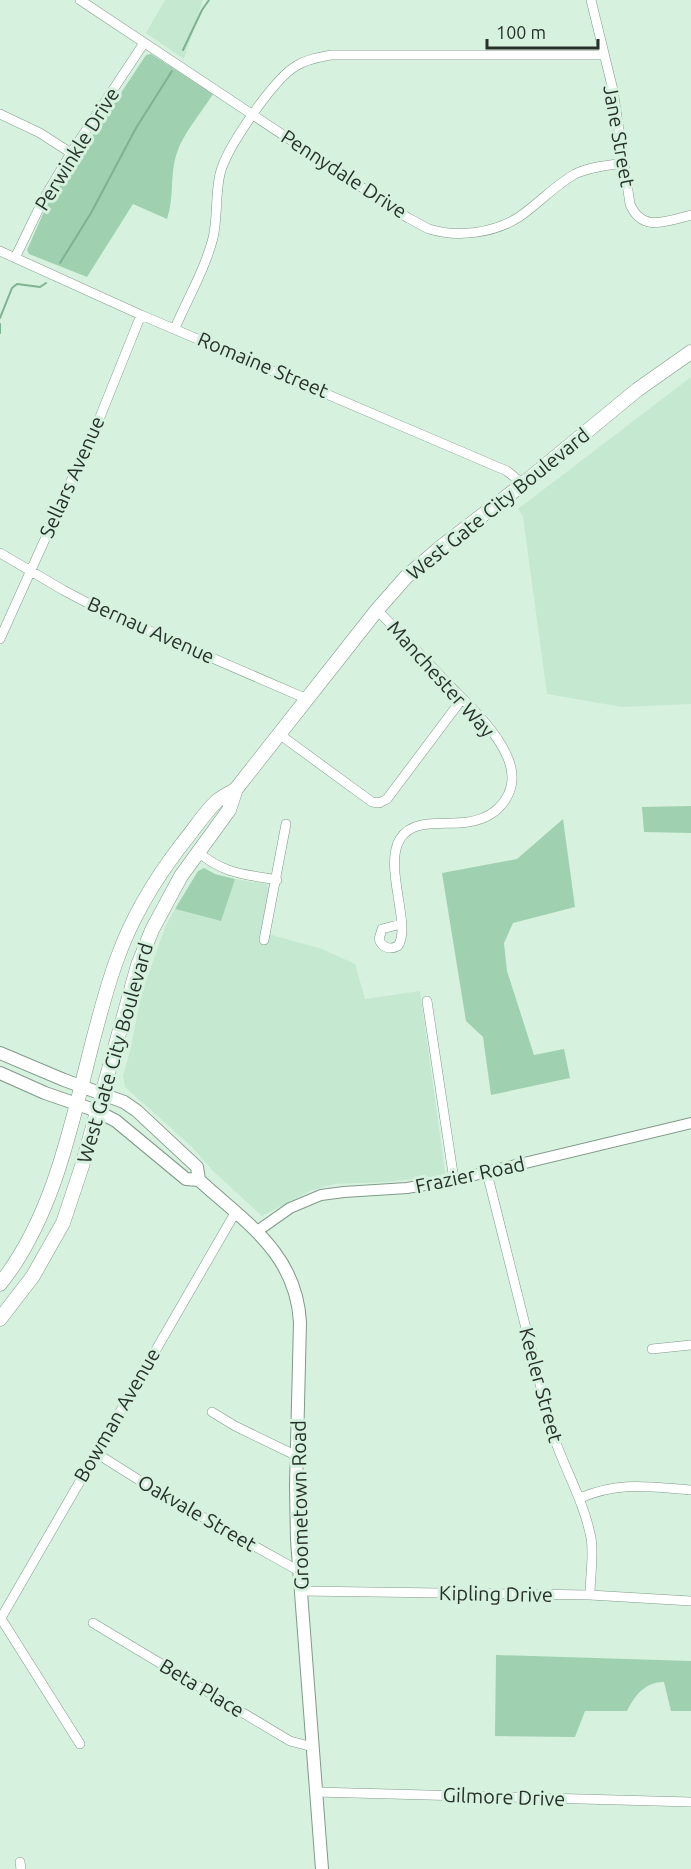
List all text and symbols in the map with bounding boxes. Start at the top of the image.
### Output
scale bar [487,12,598,50]
text: 100 m [496,22,546,42]
street label: Perwinkle Drive [30,83,124,214]
street label: Jane Street [599,83,640,189]
street label: Pennydale Drive [277,124,411,223]
street label: Romaine Street [195,327,332,402]
street label: Sellars Avenue [34,412,109,541]
street label: West Gate City Boulevard [402,423,593,584]
street label: Bernau Avenue [84,591,218,668]
street label: Manchester Way [383,616,500,742]
street label: West Gate City Boulevard [72,940,157,1166]
street label: Frazier Road [413,1152,527,1197]
street label: Keeler Street [515,1325,568,1445]
street label: Bowman Avenue [69,1344,164,1486]
street label: Groometown Road [287,1420,312,1590]
street label: Oakvale Street [134,1469,261,1556]
street label: Kipling Drive [439,1581,553,1606]
street label: Beta Place [156,1653,249,1722]
street label: Gilmore Drive [442,1783,566,1810]

